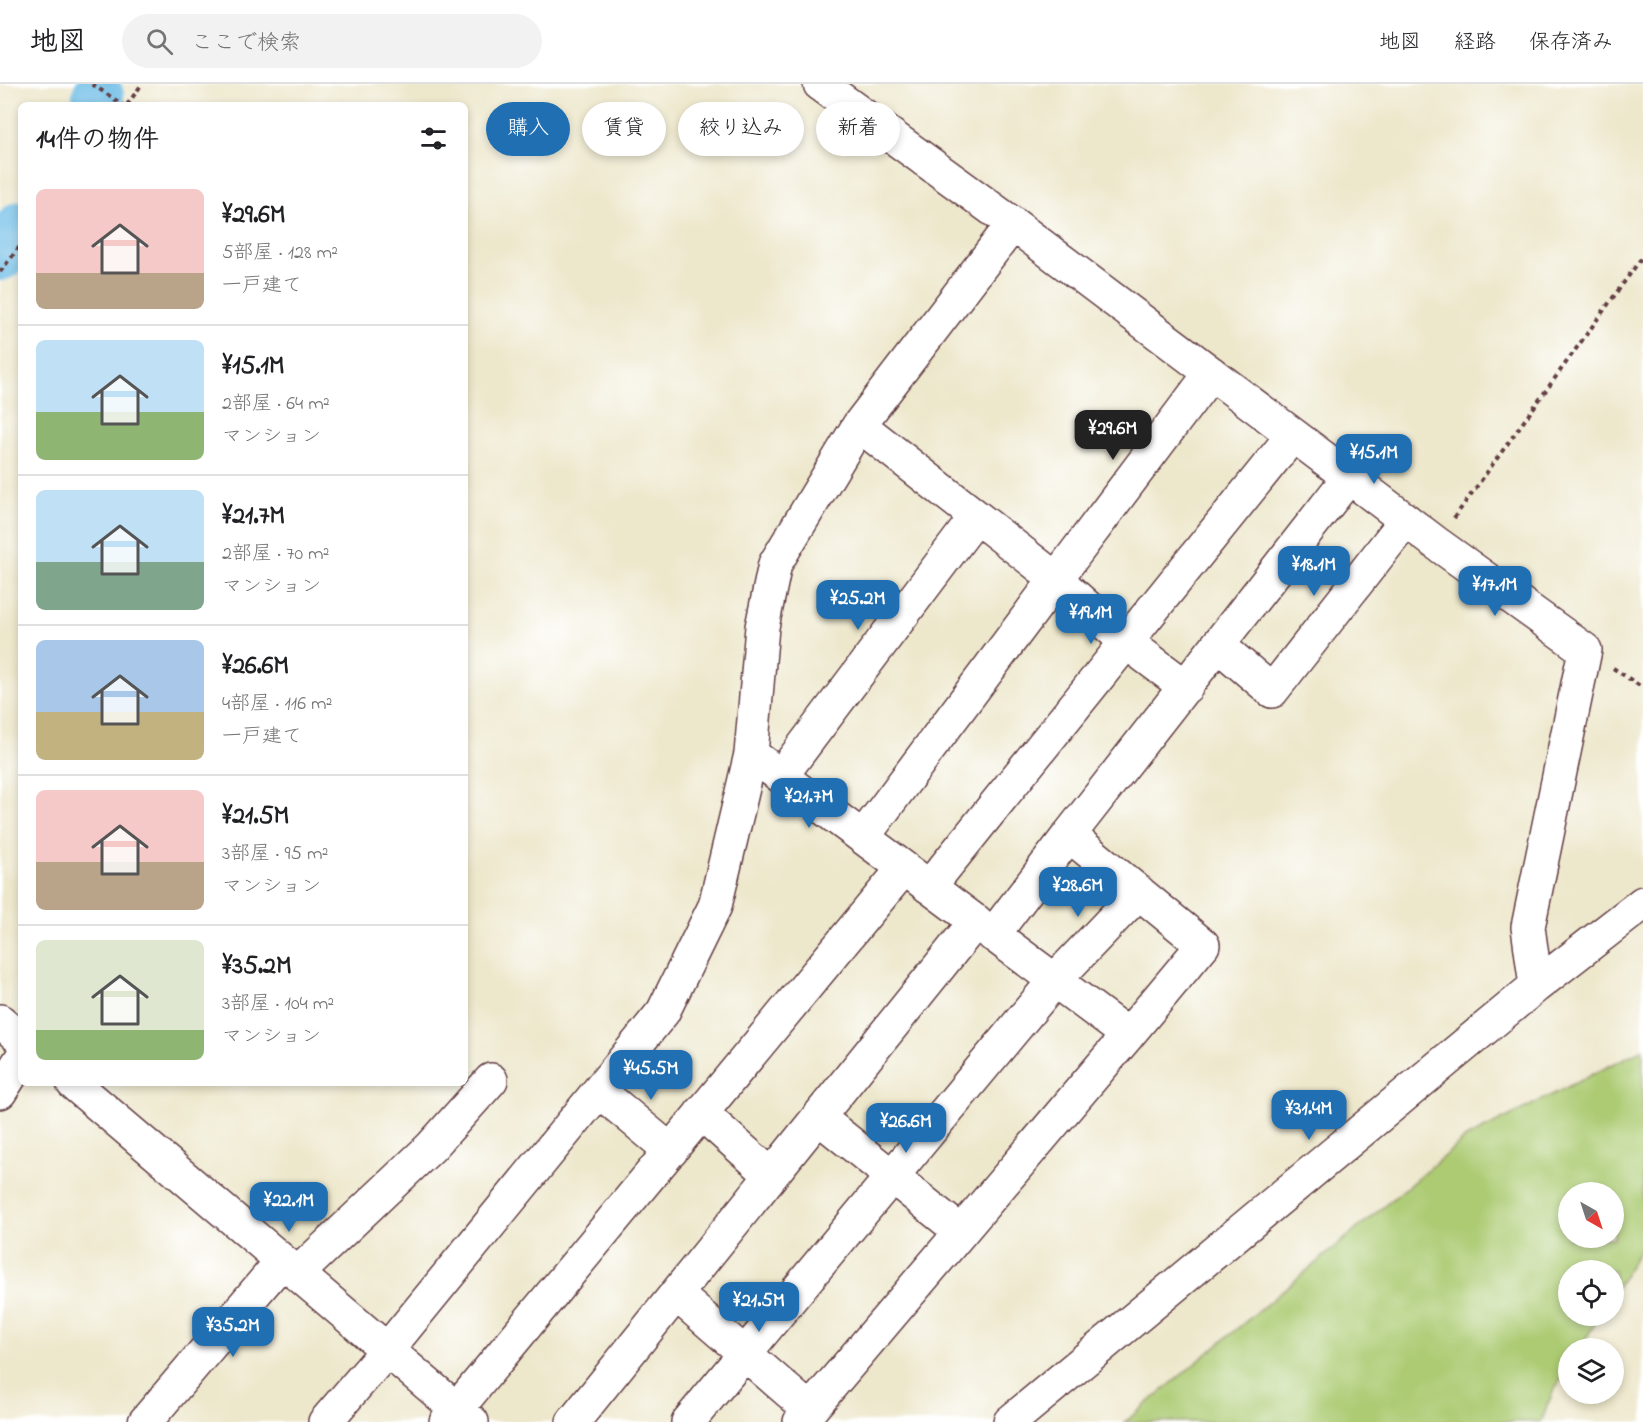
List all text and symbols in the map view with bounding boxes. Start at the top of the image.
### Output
search box [122,14,542,68]
text: 地図 [30,23,86,64]
icon: search [143,25,176,58]
text: ここで検索 [191,28,301,60]
text: 地図 [1379,28,1421,58]
text: 経路 [1454,28,1496,58]
text: 保存済み [1529,28,1613,58]
chip: 購入 [486,102,570,156]
chip: 賃貸 [582,102,666,156]
chip: 絞り込み [678,102,804,156]
chip: 新着 [816,102,900,156]
text: 14件の物件 [36,122,159,160]
icon: filters [417,122,450,155]
text: ¥29.6M [222,197,285,235]
icon: home [84,213,156,285]
text: 5部屋 · 128 m² [222,239,338,268]
text: 一戸建て [222,272,302,301]
text: ¥15.1M [222,348,285,386]
icon: home [84,364,156,436]
text: 2部屋 · 64 m² [222,390,330,419]
pin: ¥29.6M [1064,410,1162,461]
text: ¥29.6M [1089,415,1137,444]
text: マンション [222,423,321,452]
pin: ¥15.1M [1325,434,1423,485]
text: ¥15.1M [1350,439,1398,468]
text: ¥21.7M [222,498,285,536]
icon: home [84,514,156,586]
text: 2部屋 · 70 m² [222,540,330,569]
pin: ¥18.1M [1265,546,1363,597]
text: ¥18.1M [1292,551,1336,580]
pin: ¥17.1M [1446,566,1544,617]
text: ¥17.1M [1473,571,1517,600]
text: マンション [222,573,321,602]
pin: ¥25.2M [809,580,907,631]
text: ¥25.2M [830,585,886,614]
pin: ¥19.1M [1042,594,1140,645]
text: ¥19.1M [1070,599,1112,628]
text: ¥26.6M [222,648,289,686]
icon: home [84,664,156,736]
text: 4部屋 · 116 m² [222,690,332,719]
text: 一戸建て [222,723,302,752]
pin: ¥21.7M [760,778,858,829]
text: ¥21.7M [785,783,833,812]
text: ¥21.5M [222,798,289,836]
icon: home [84,814,156,886]
text: 3部屋 · 95 m² [222,840,328,869]
pin: ¥28.6M [1029,867,1127,918]
text: ¥28.6M [1053,872,1103,901]
text: マンション [222,873,321,902]
text: ¥35.2M [222,948,292,986]
icon: home [84,964,156,1036]
text: 3部屋 · 104 m² [222,990,334,1019]
text: マンション [222,1023,321,1052]
pin: ¥45.5M [602,1050,700,1101]
text: ¥45.5M [623,1055,679,1084]
pin: ¥31.4M [1260,1090,1358,1141]
text: ¥31.4M [1286,1095,1332,1124]
pin: ¥26.6M [857,1103,955,1154]
text: ¥26.6M [880,1108,932,1137]
pin: ¥22.1M [240,1182,338,1233]
north arrow [1558,1182,1624,1248]
map controls [1558,1182,1624,1404]
text: ¥22.1M [264,1187,314,1216]
button: locate [1558,1260,1624,1326]
pin: ¥21.5M [710,1282,808,1333]
text: ¥21.5M [733,1287,785,1316]
pin: ¥35.2M [184,1307,282,1358]
text: ¥35.2M [206,1312,260,1341]
button: layers [1558,1338,1624,1404]

